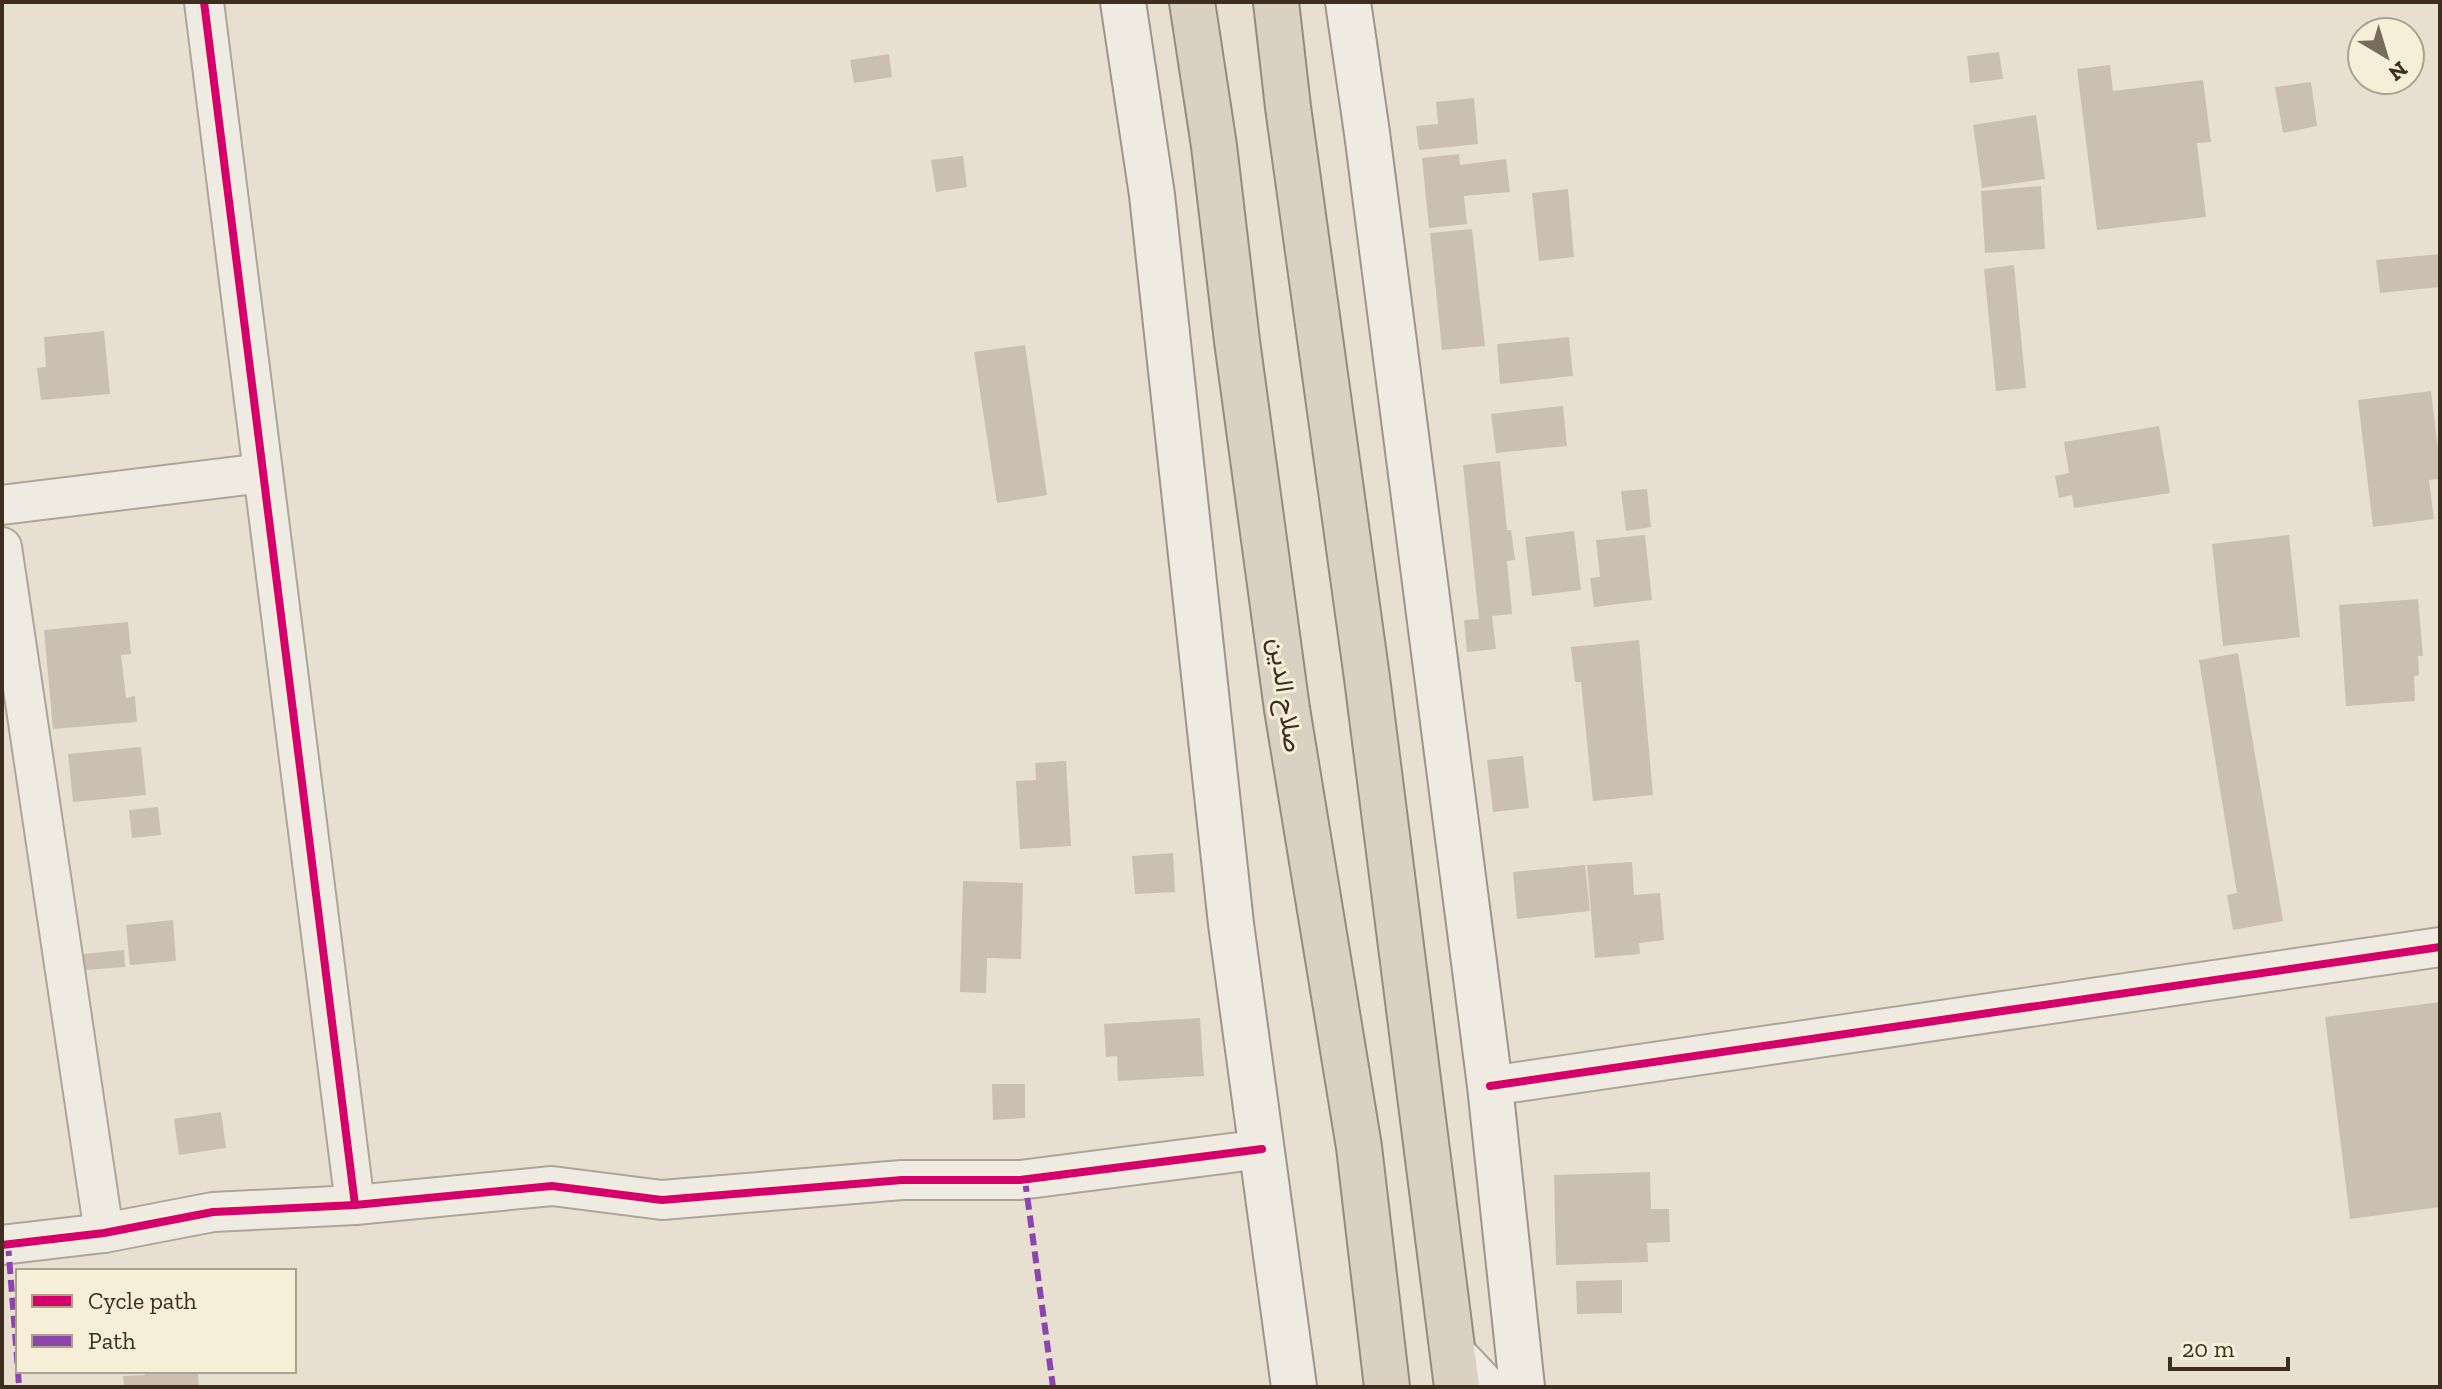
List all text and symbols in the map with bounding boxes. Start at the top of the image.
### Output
north arrow [2346,16,2426,96]
text: N [2383,56,2413,87]
street label: صلاح الدين [1260,635,1310,755]
legend [16,1269,296,1373]
text: Cycle path [88,1286,197,1315]
scale bar [2170,1321,2288,1371]
text: Path [88,1326,136,1355]
text: 20 m [2182,1334,2235,1363]

